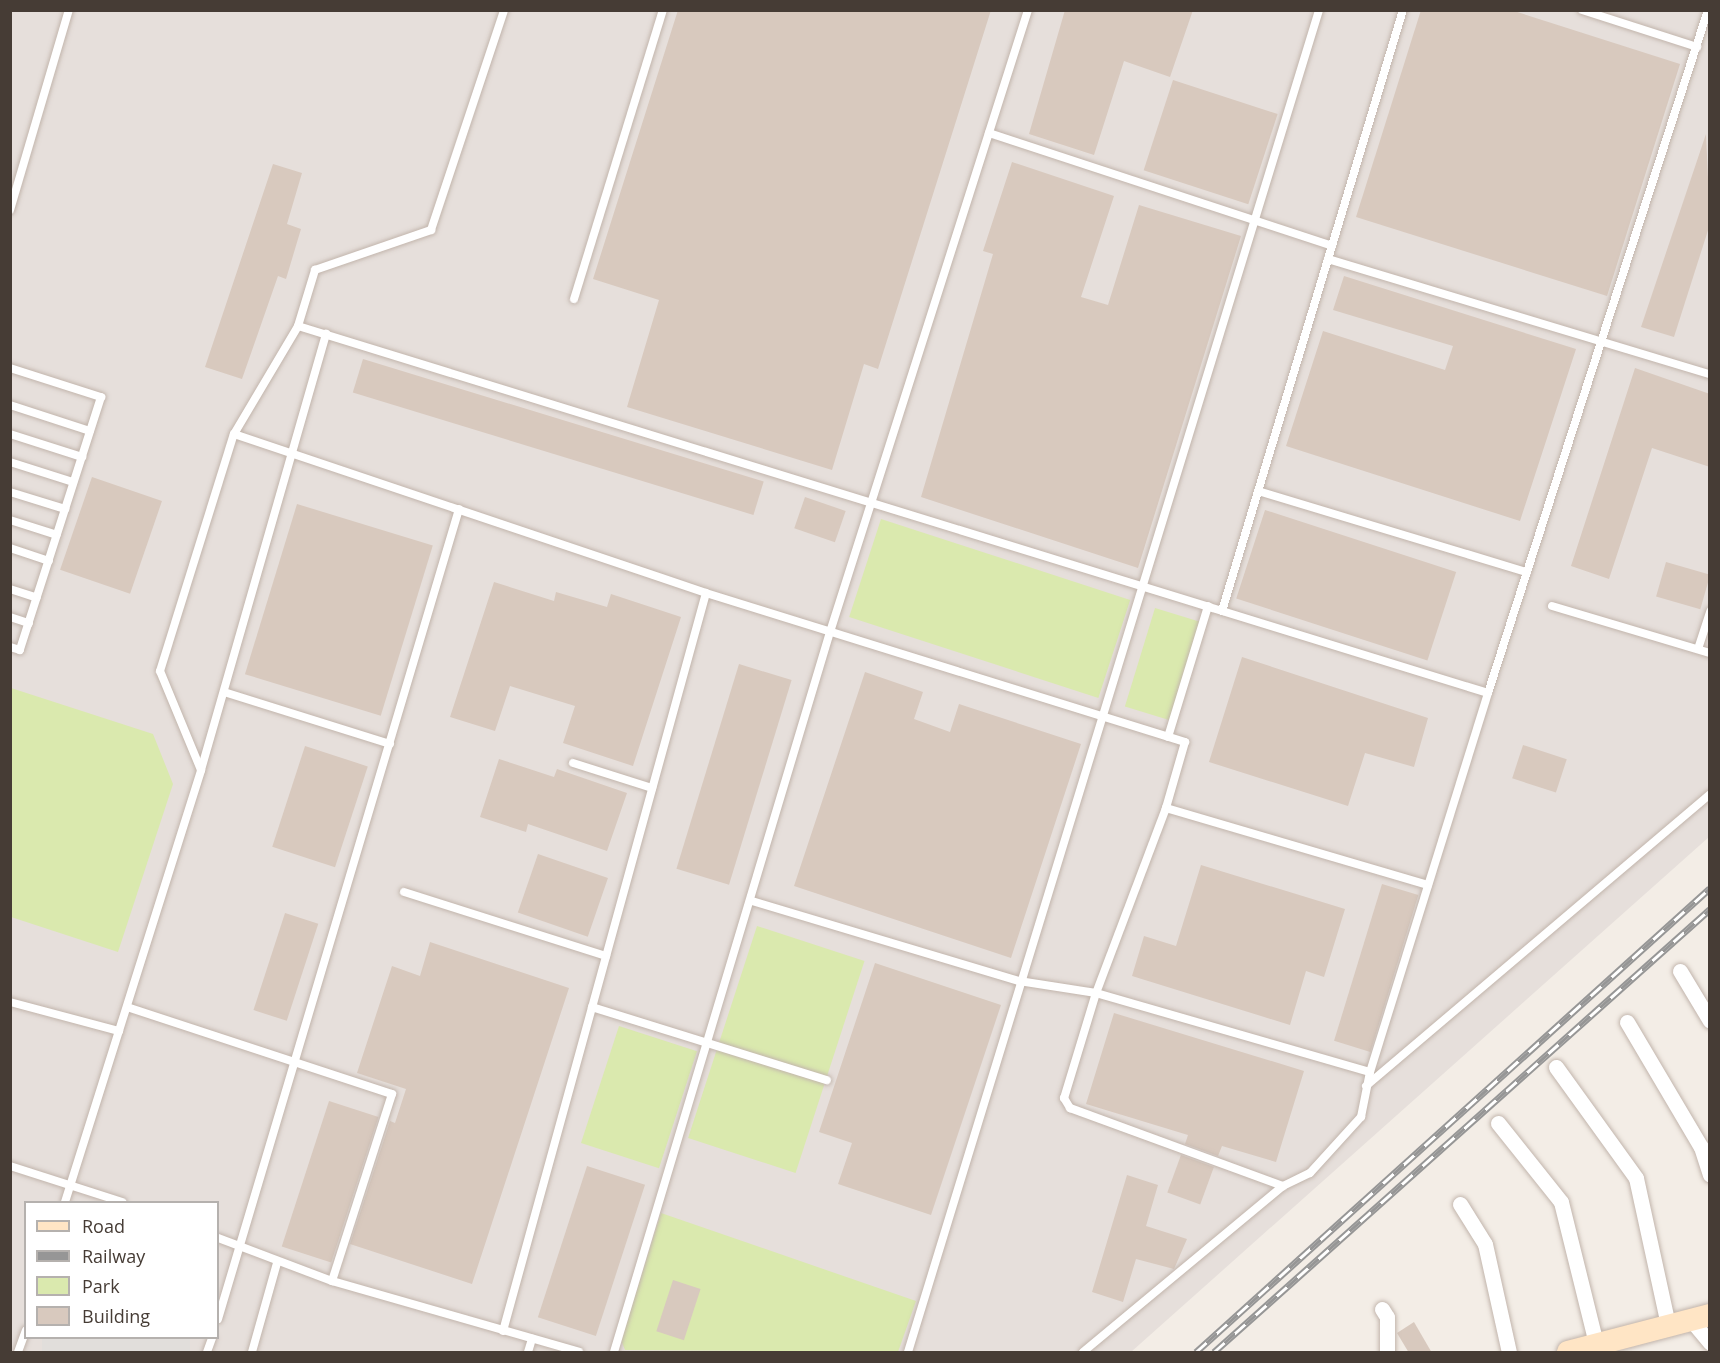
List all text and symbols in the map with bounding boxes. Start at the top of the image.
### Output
legend [24,1201,219,1339]
text: Road [82,1214,125,1238]
text: Railway [82,1244,145,1268]
text: Park [82,1274,120,1298]
text: Building [82,1304,150,1328]

